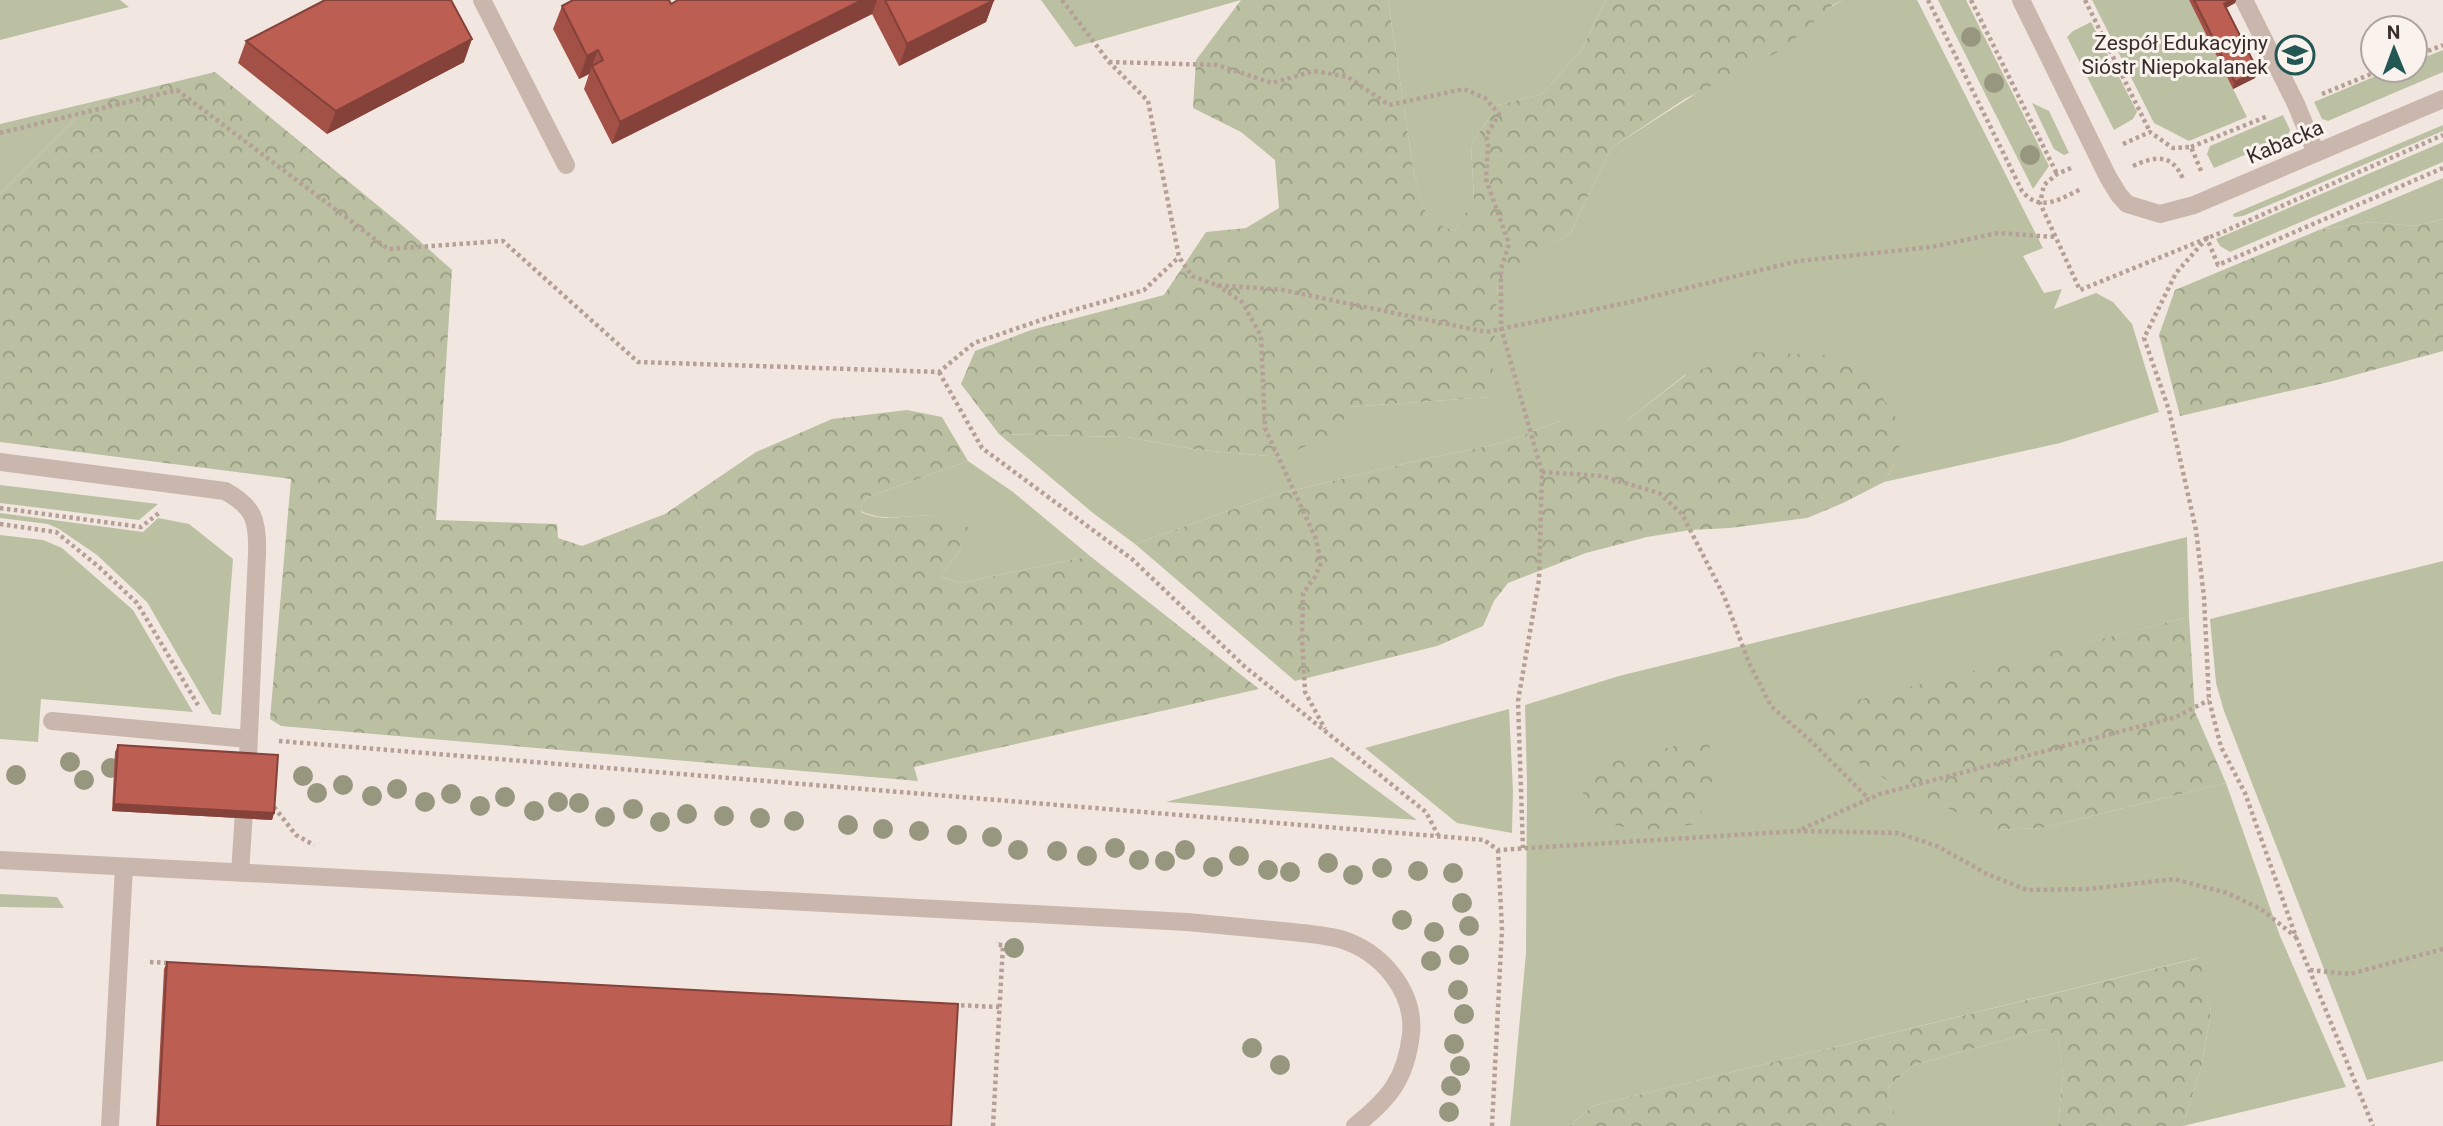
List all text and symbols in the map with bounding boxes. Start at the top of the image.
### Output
north arrow [2359,14,2429,84]
text: N [2387,21,2401,44]
place label: Zespół Edukacyjny Sióstr Niepokalanek [2081,31,2268,79]
school or university icon: Zespół Edukacyjny Sióstr Niepokalanek [2274,34,2316,76]
street label: Kabacka [2243,115,2327,169]

